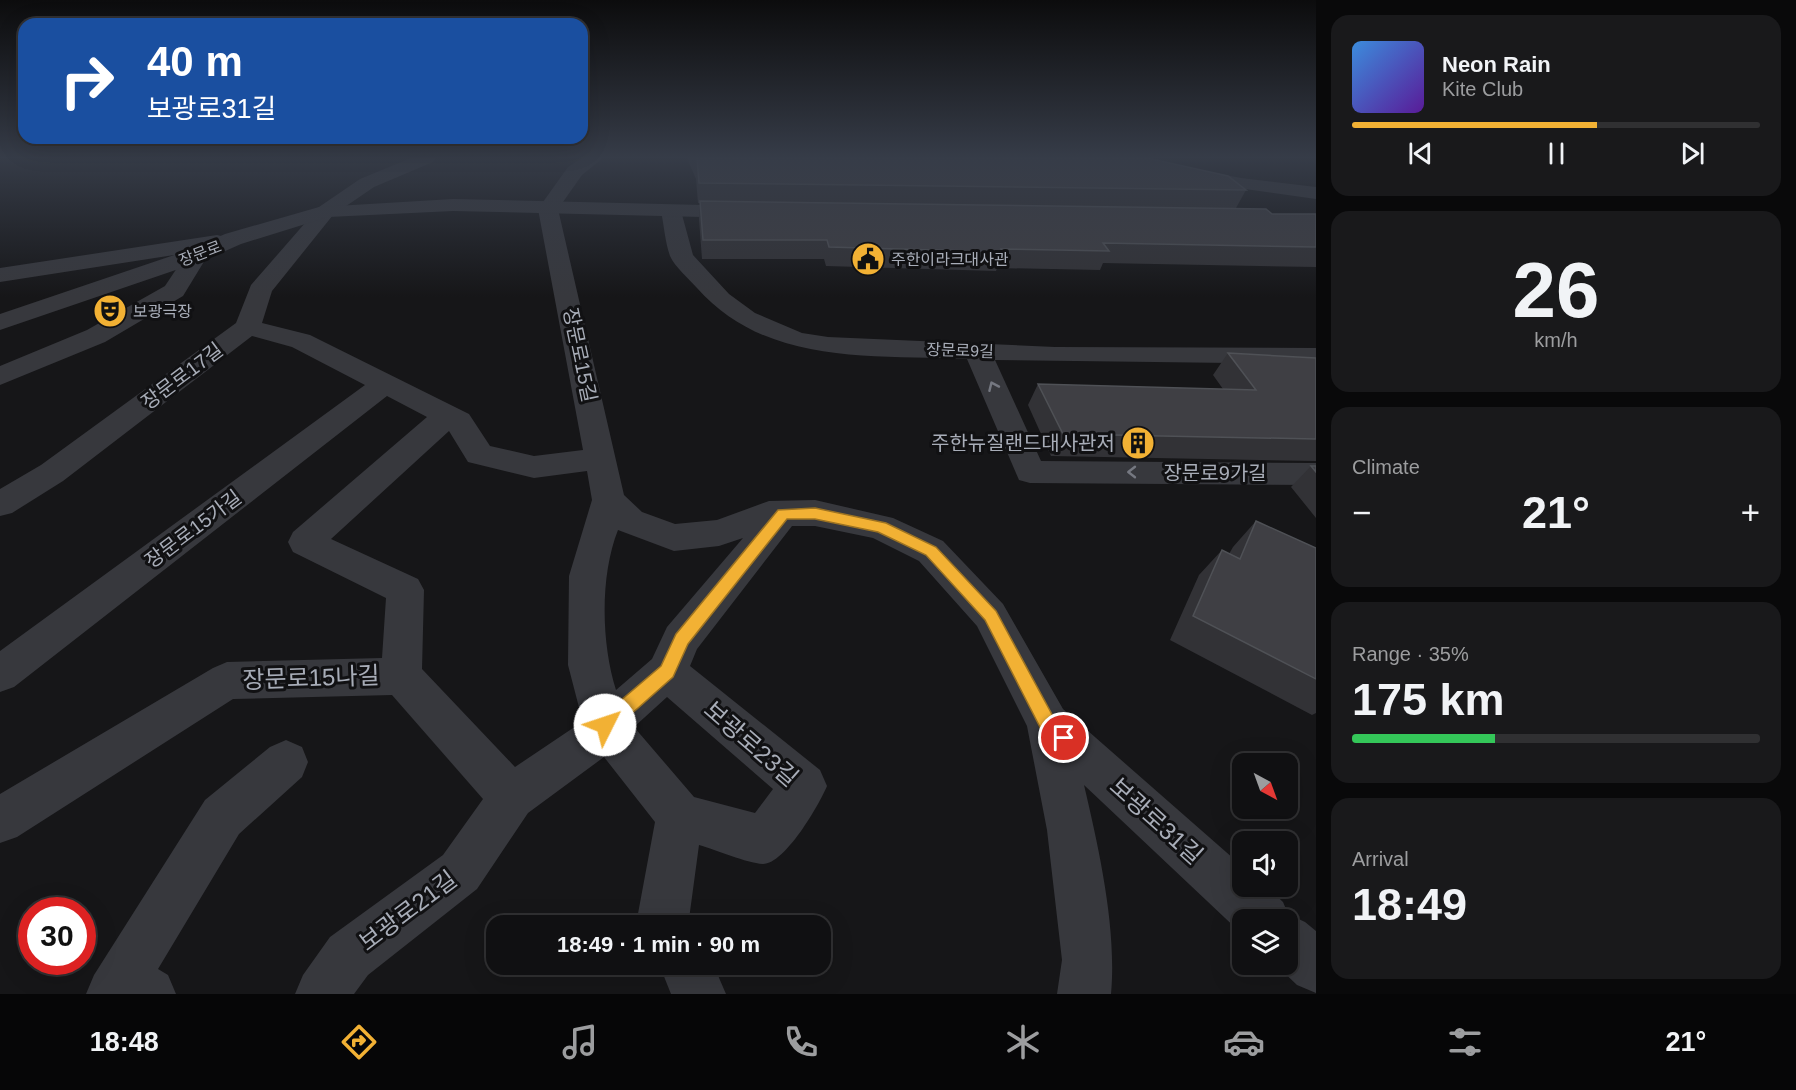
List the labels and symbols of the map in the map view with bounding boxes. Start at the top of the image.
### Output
street label: 장문로 [177,238,224,269]
public building icon: 주한이라크대사관 [850,241,886,277]
place label: 주한이라크대사관 [891,251,1009,268]
theatre icon: 보광극장 [92,293,128,329]
place label: 보광극장 [133,303,192,320]
street label: 장문로15길 [559,306,601,404]
street label: 장문로17길 [137,338,227,414]
street label: 장문로9길 [926,341,994,360]
one-way arrow [988,381,1000,392]
building icon: 주한뉴질랜드대사관저 [1120,425,1156,461]
place label: 주한뉴질랜드대사관저 [931,432,1115,454]
street label: 장문로9가길 [1163,462,1267,484]
one-way arrow [1127,466,1136,478]
street label: 장문로15가길 [141,486,245,572]
street label: 장문로15나길 [242,662,380,693]
position arrow [573,693,637,757]
street label: 보광로23길 [699,696,804,792]
pin [1038,712,1089,763]
north arrow [1232,753,1298,819]
street label: 보광로31길 [1105,772,1208,869]
street label: 보광로21길 [354,865,462,956]
speed limit sign: 30 [18,897,96,975]

